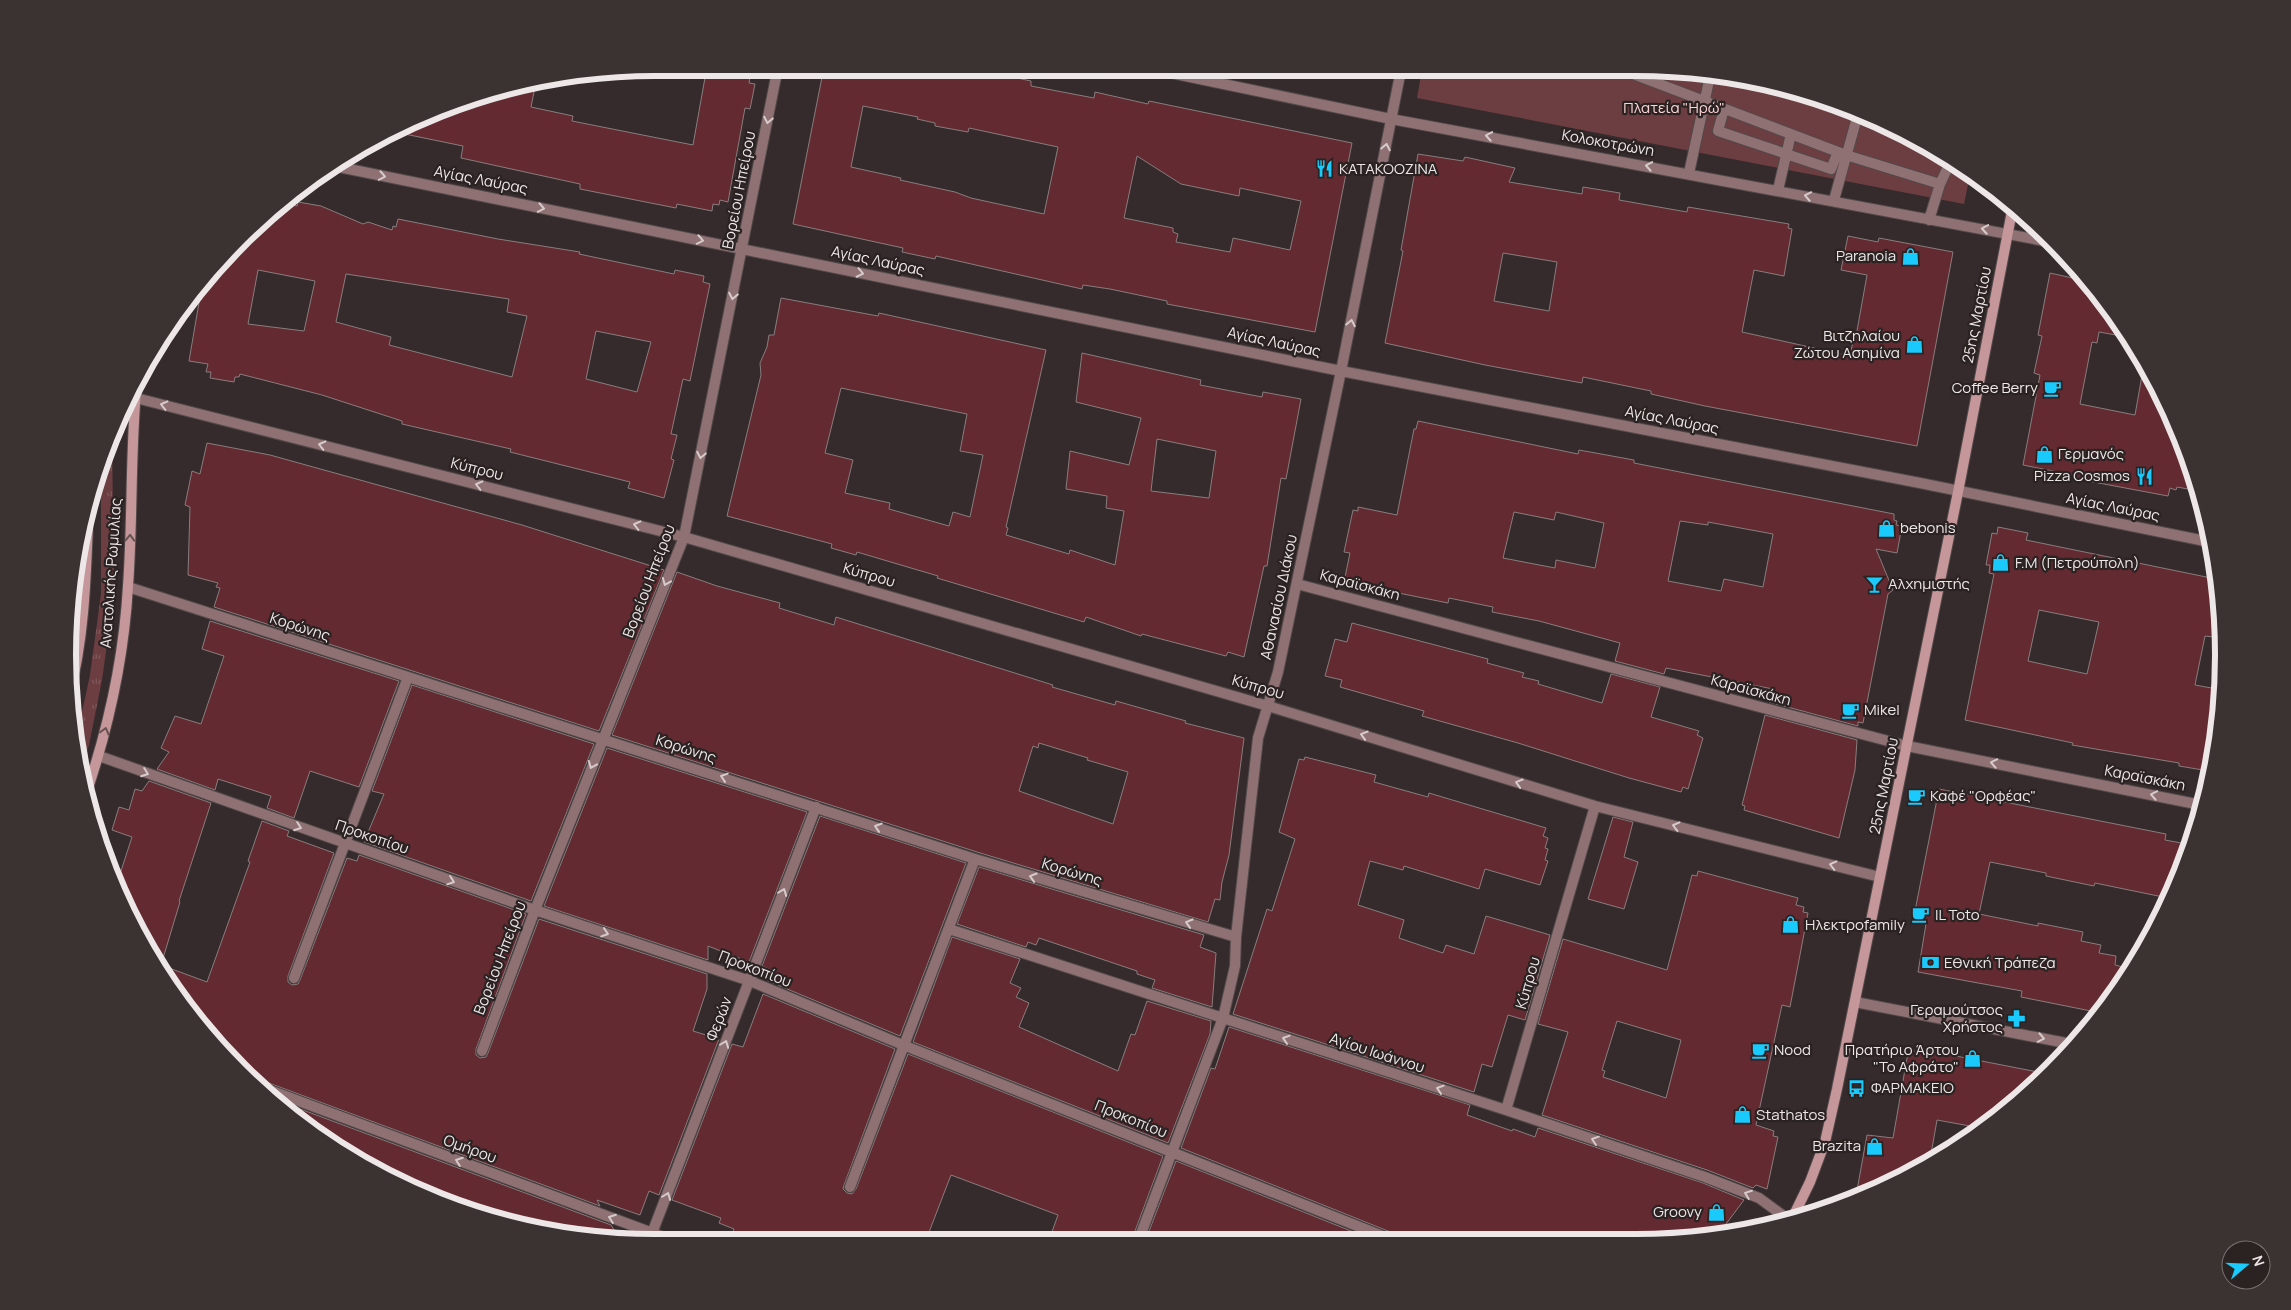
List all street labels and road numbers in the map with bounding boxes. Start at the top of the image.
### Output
street label: Κολοκοτρώνη [1560,124,1656,161]
street label: Βορείου Ηπείρου [717,129,760,251]
street label: Αγίας Λαύρας [432,160,530,199]
street label: Αγίας Λαύρας [829,240,927,281]
street label: 25ης Μαρτίου [1957,265,1996,365]
street label: Αγίας Λαύρας [1225,321,1323,362]
street label: Αγίας Λαύρας [1623,400,1721,439]
street label: Κύπρου [449,452,506,485]
street label: Αγίας Λαύρας [2064,487,2162,526]
street label: Ανατολικής Ρωμυλίας [95,497,126,649]
street label: Βορείου Ηπείρου [617,521,680,640]
street label: Αθανασίου Διάκου [1255,532,1302,661]
street label: Κύπρου [841,557,898,592]
street label: Καραϊσκάκη [1318,564,1403,605]
street label: Κορώνης [267,607,333,646]
street label: Κύπρου [1230,669,1287,704]
street label: Καραϊσκάκη [1709,669,1794,710]
street label: Κορώνης [653,729,719,768]
street label: 25ης Μαρτίου [1864,736,1903,836]
street label: Καραϊσκάκη [2103,759,2187,796]
street label: Προκοπίου [332,814,412,859]
street label: Κορώνης [1039,852,1105,891]
street label: Βορείου Ηπείρου [468,898,531,1017]
street label: Προκοπίου [716,945,795,992]
street label: Κύπρου [1510,954,1545,1011]
street label: Φερών [700,993,737,1044]
street label: Αγίου Ιωάννου [1327,1027,1427,1078]
street label: Προκοπίου [1092,1094,1171,1143]
street label: Ομήρου [441,1129,500,1168]

